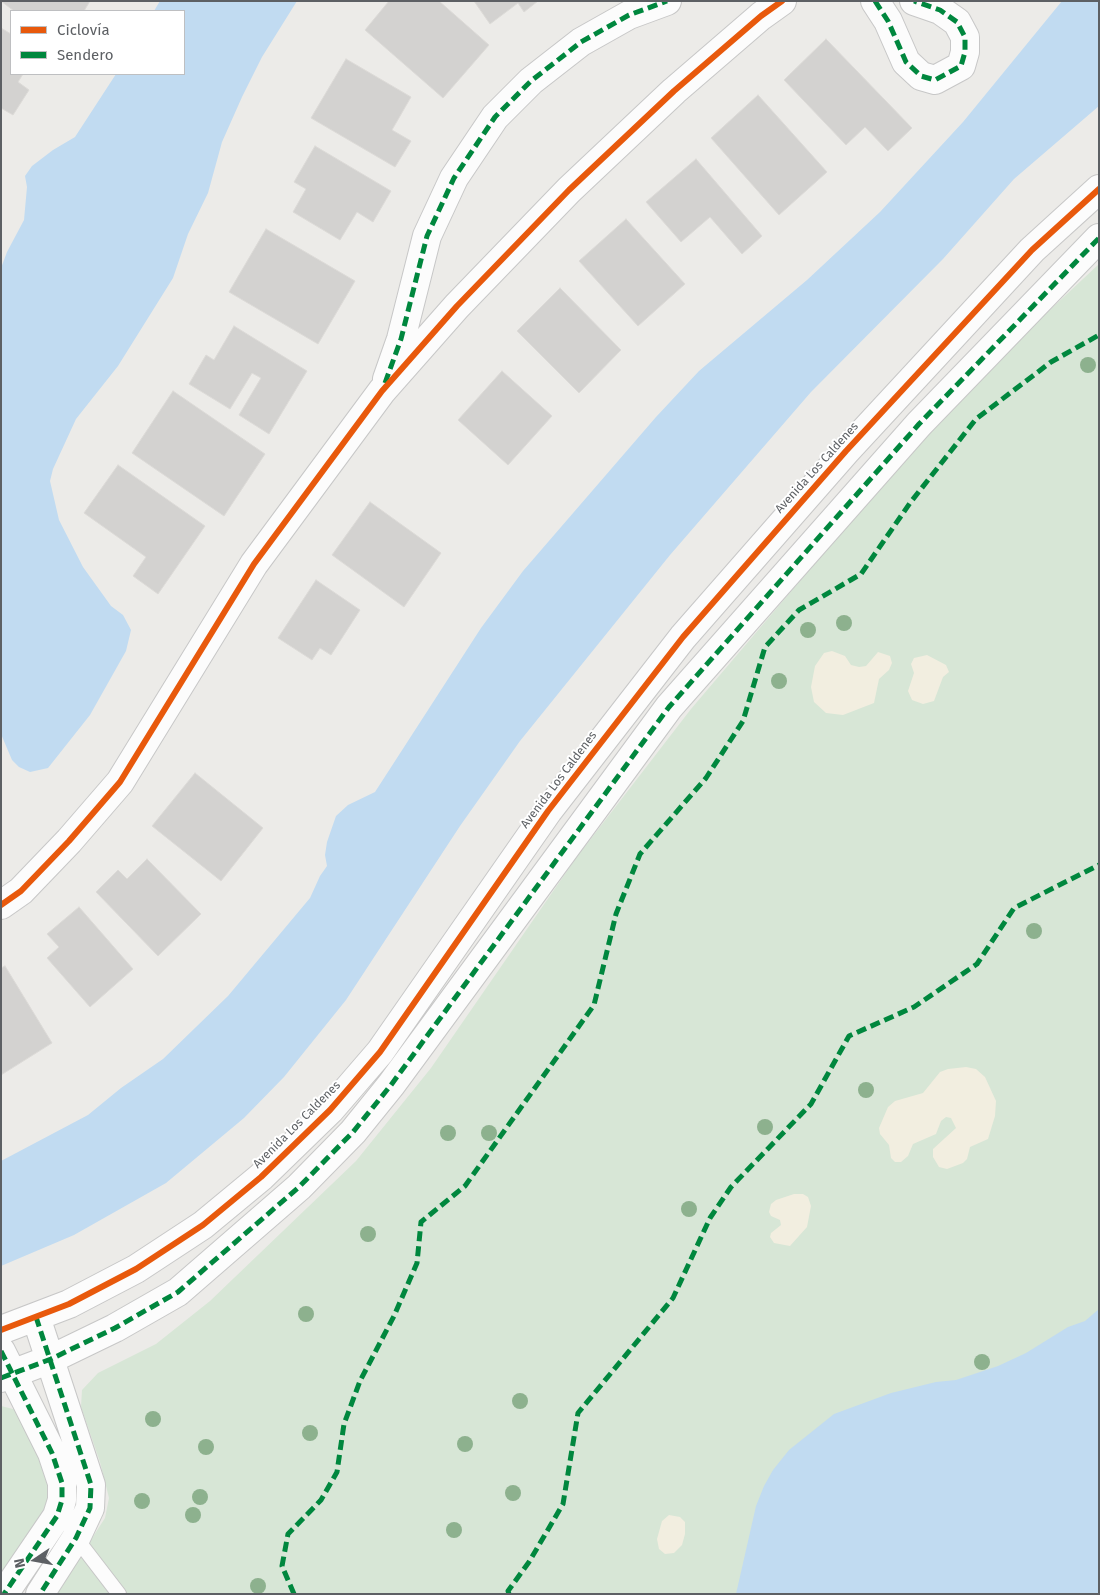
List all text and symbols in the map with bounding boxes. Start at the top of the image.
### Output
legend [10,10,185,75]
text: Ciclovía [57,21,110,39]
text: Sendero [57,46,113,64]
street label: Avenida Los Caldenes [772,420,862,516]
street label: Avenida Los Caldenes [518,729,600,831]
street label: Avenida Los Caldenes [250,1078,344,1172]
north arrow [10,1535,60,1585]
text: N [11,1557,29,1570]

